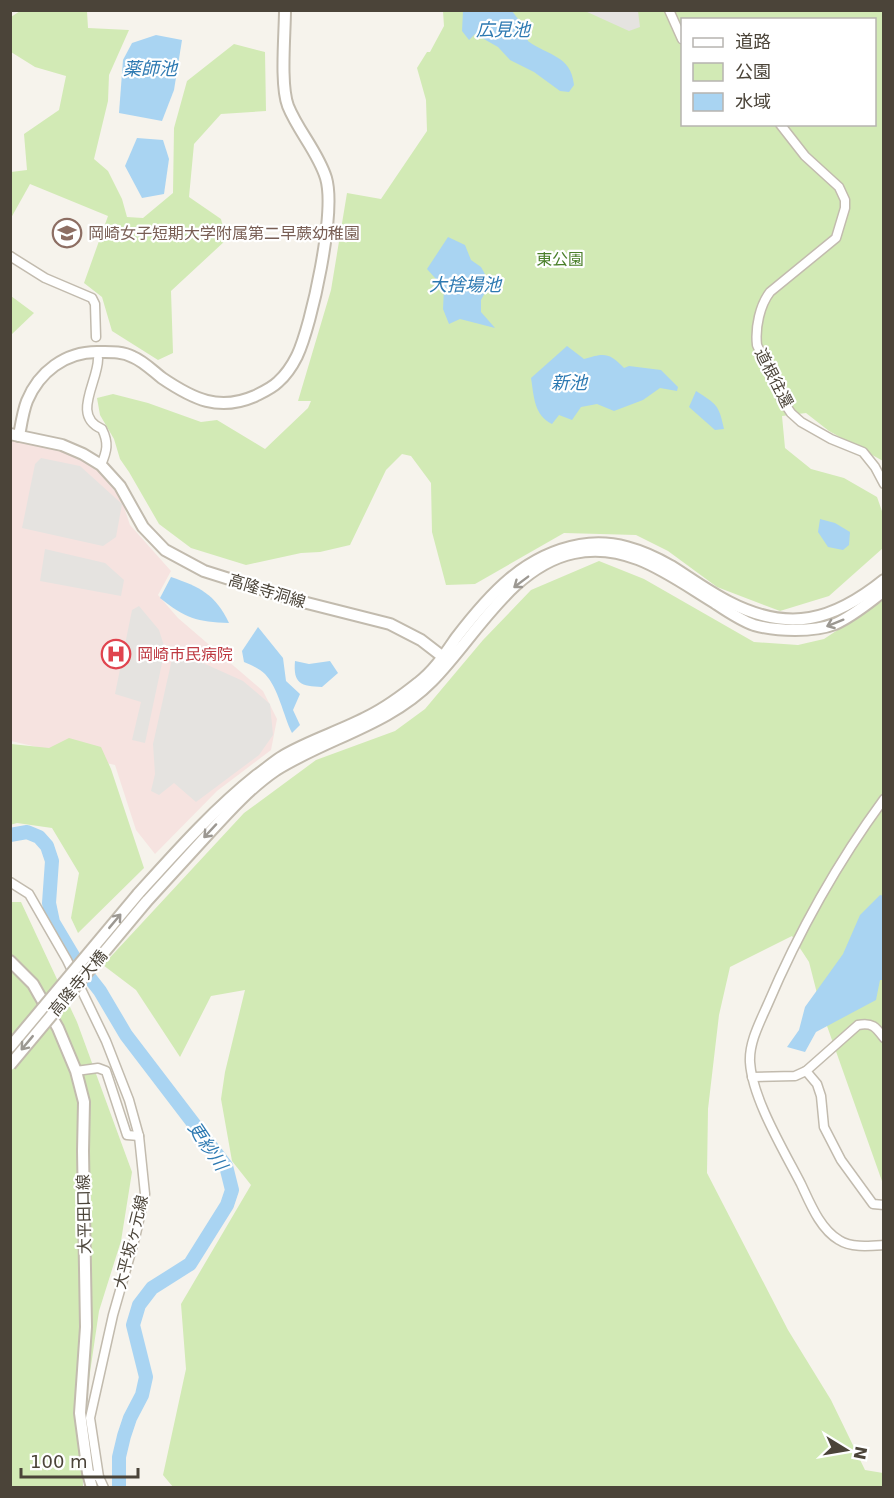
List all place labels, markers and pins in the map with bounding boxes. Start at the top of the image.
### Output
school or university icon: 岡崎女子短期大学附属第二早蕨幼稚園 [51,217,83,249]
place label: 岡崎女子短期大学附属第二早蕨幼稚園 [88,224,360,243]
hospital icon: 岡崎市民病院 [100,638,132,670]
place label: 岡崎市民病院 [137,645,233,664]

